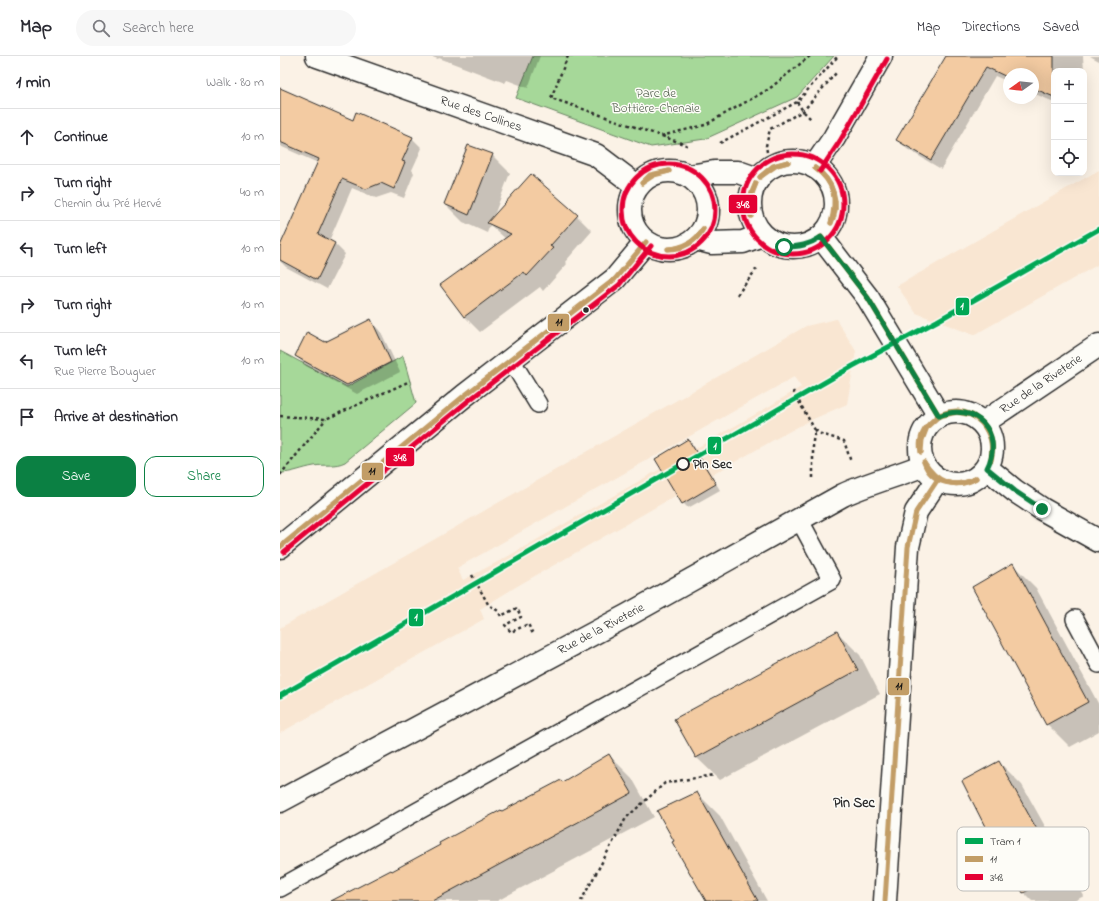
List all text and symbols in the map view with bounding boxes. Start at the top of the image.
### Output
search box [76,10,356,46]
text: Map [20,14,52,41]
icon: search [90,17,112,39]
text: Search here [122,17,194,39]
text: Map [917,17,940,38]
text: Directions [962,17,1020,38]
text: Saved [1042,17,1079,38]
north arrow [1003,68,1039,104]
map controls [1051,68,1087,176]
button: + [1051,68,1087,104]
text: 1 min [16,70,50,95]
text: Walk · 80 m [206,73,264,92]
park label: Parc de Bottière-Chenaie [611,84,700,118]
street label: Rue des Collines [437,91,525,137]
button: − [1051,104,1087,140]
icon: ahead [16,126,38,148]
text: Continue [54,126,108,148]
text: 10 m [241,127,264,146]
button: locate [1051,140,1087,176]
text: Turn right [54,172,112,194]
icon: right [16,182,38,204]
text: 40 m [240,183,264,202]
text: Chemin du Pré Hervé [54,194,161,213]
line badge: 348 [728,194,758,214]
text: 348 [735,197,750,213]
icon: left [16,238,38,260]
text: Turn left [54,238,107,260]
route start [775,238,793,256]
text: 10 m [241,239,264,258]
icon: right [16,294,38,316]
text: Turn right [54,294,112,316]
text: 10 m [241,295,264,314]
line badge: 1 [955,297,970,316]
text: 1 [960,299,964,315]
unlabelled marker [581,305,591,315]
line badge: 11 [547,313,570,332]
text: 11 [556,315,563,331]
text: Turn left [54,340,107,362]
street label: Rue de la Riveterie [996,349,1086,419]
icon: left [16,350,38,372]
text: 10 m [241,351,264,370]
text: Rue Pierre Bouguer [54,362,156,381]
icon: arrive [16,406,38,428]
text: Arrive at destination [54,406,178,428]
line badge: 1 [707,436,722,455]
text: 1 [713,439,717,455]
line badge: 348 [385,447,415,467]
text: 348 [392,450,407,466]
place label: Pin Sec [693,455,733,474]
button: Save [16,456,136,497]
button: Share [144,456,264,497]
marker: Pin Sec [676,457,690,471]
line badge: 11 [361,462,384,481]
text: 11 [369,464,376,480]
route end [1033,500,1051,518]
street label: Rue de la Riveterie [554,598,648,660]
line badge: 1 [408,608,424,627]
text: 1 [414,610,418,626]
line badge: 11 [887,677,910,696]
text: 11 [896,679,903,695]
district label: Pin Sec [833,793,876,814]
legend [957,827,1089,891]
text: Tram 1 [990,834,1021,850]
text: 11 [990,852,997,868]
text: 348 [990,870,1003,886]

